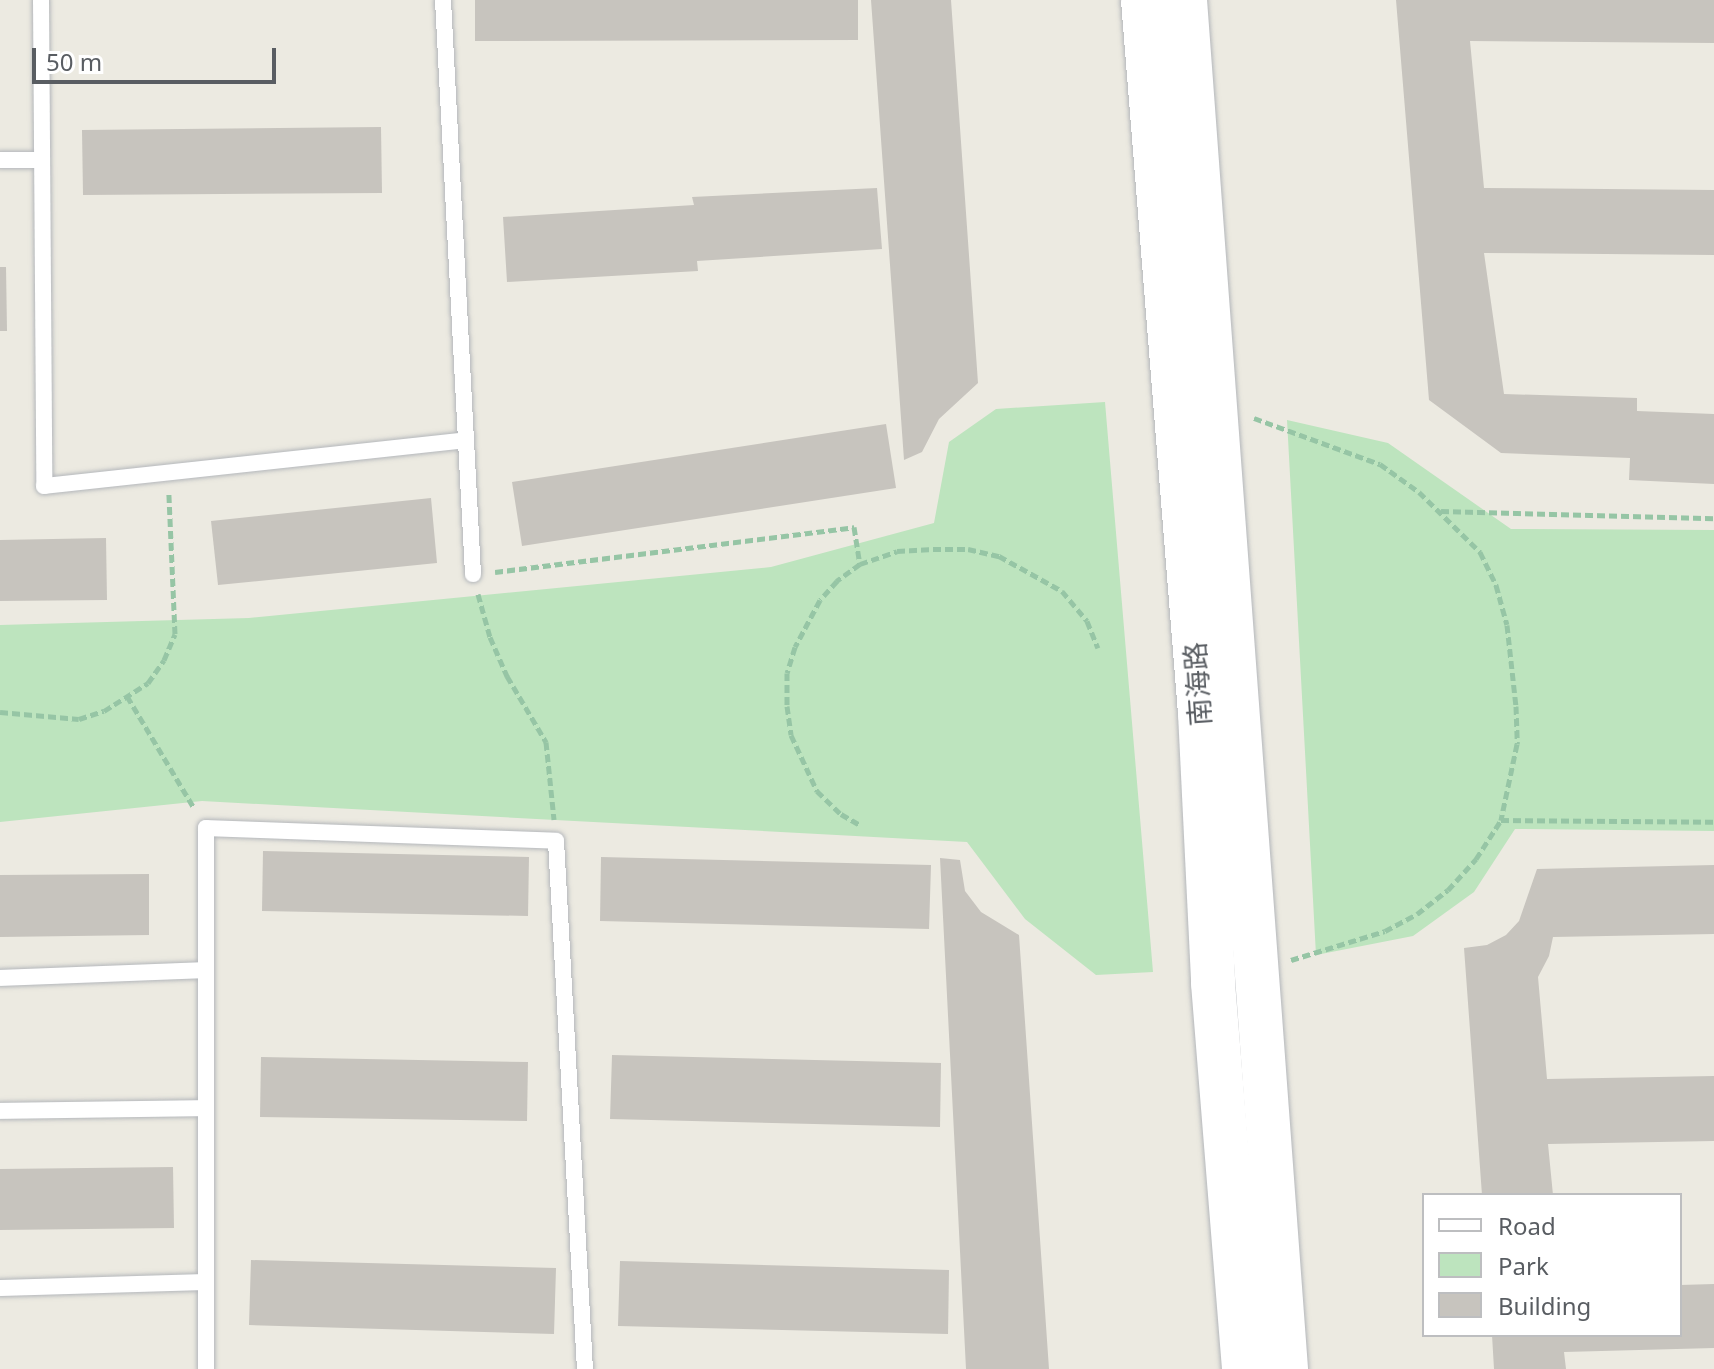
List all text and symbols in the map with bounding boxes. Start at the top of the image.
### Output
scale bar [36,32,280,82]
text: 50 m [46,45,102,78]
street label: 南海路 [1177,641,1217,727]
legend [1422,1193,1682,1337]
text: Road [1498,1209,1556,1242]
text: Park [1498,1249,1549,1282]
text: Building [1498,1289,1591,1322]

